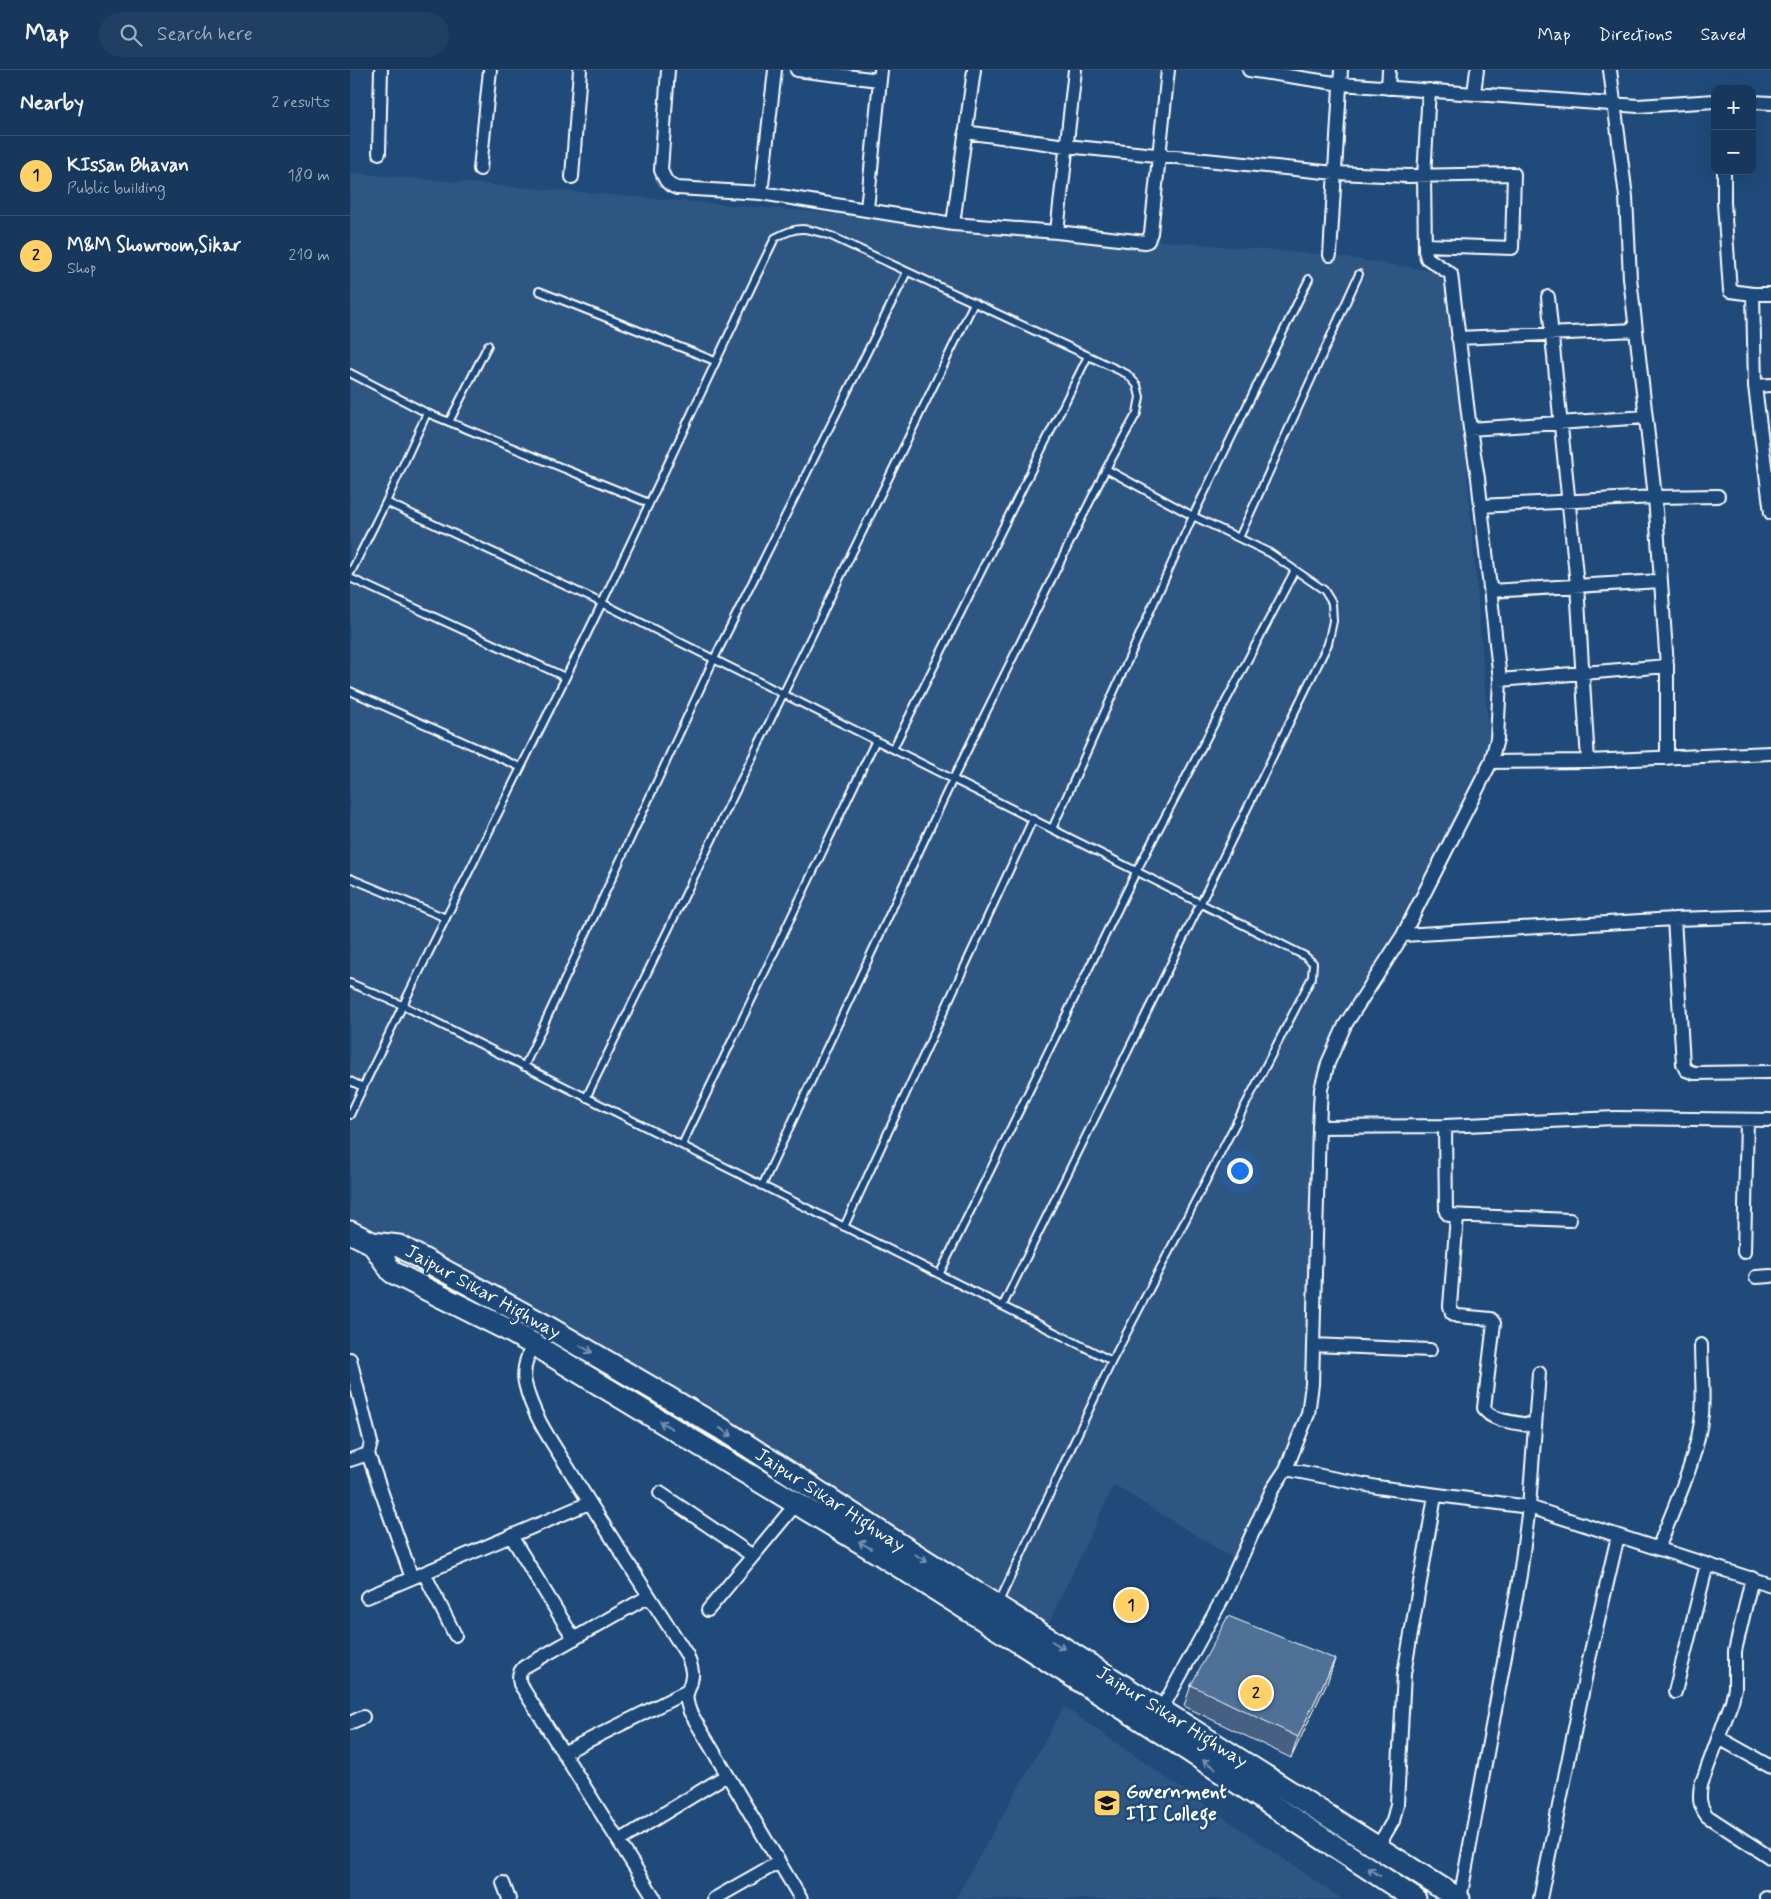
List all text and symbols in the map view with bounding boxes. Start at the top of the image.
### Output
search box [99,12,449,57]
text: Map [25,19,69,50]
icon: search [117,21,145,49]
text: Search here [157,22,253,47]
text: Map [1538,23,1571,47]
text: Directions [1599,23,1673,47]
text: Saved [1701,23,1746,47]
map controls [1711,85,1756,175]
button: + [1711,85,1756,130]
text: Nearby [20,89,84,117]
text: 2 results [272,92,330,113]
button: − [1711,130,1756,175]
text: KIssan Bhavan [67,153,189,178]
text: 1 [32,165,40,186]
text: 180 m [287,165,330,186]
text: Public building [67,178,166,199]
text: M&M Showroom,Sikar [67,233,241,258]
text: 2 [32,245,40,266]
text: 210 m [289,245,330,266]
text: Shop [67,258,96,279]
your location [1227,1158,1253,1184]
street label: Jaipur Sikar Highway [399,1239,565,1348]
one-way arrow [578,1345,592,1355]
one-way arrow [660,1420,674,1430]
one-way arrow [718,1427,732,1437]
street label: Jaipur Sikar Highway [748,1442,910,1560]
one-way arrow [859,1540,873,1550]
one-way arrow [913,1554,927,1564]
pin: 1 [1115,1586,1147,1624]
one-way arrow [1051,1640,1065,1650]
street label: Jaipur Sikar Highway [1090,1660,1253,1776]
pin: 2 [1240,1674,1272,1712]
one-way arrow [1202,1759,1216,1769]
place label: Government ITI College [1126,1780,1227,1830]
school or university icon: Government ITI College [1092,1788,1122,1818]
one-way arrow [1367,1867,1381,1878]

